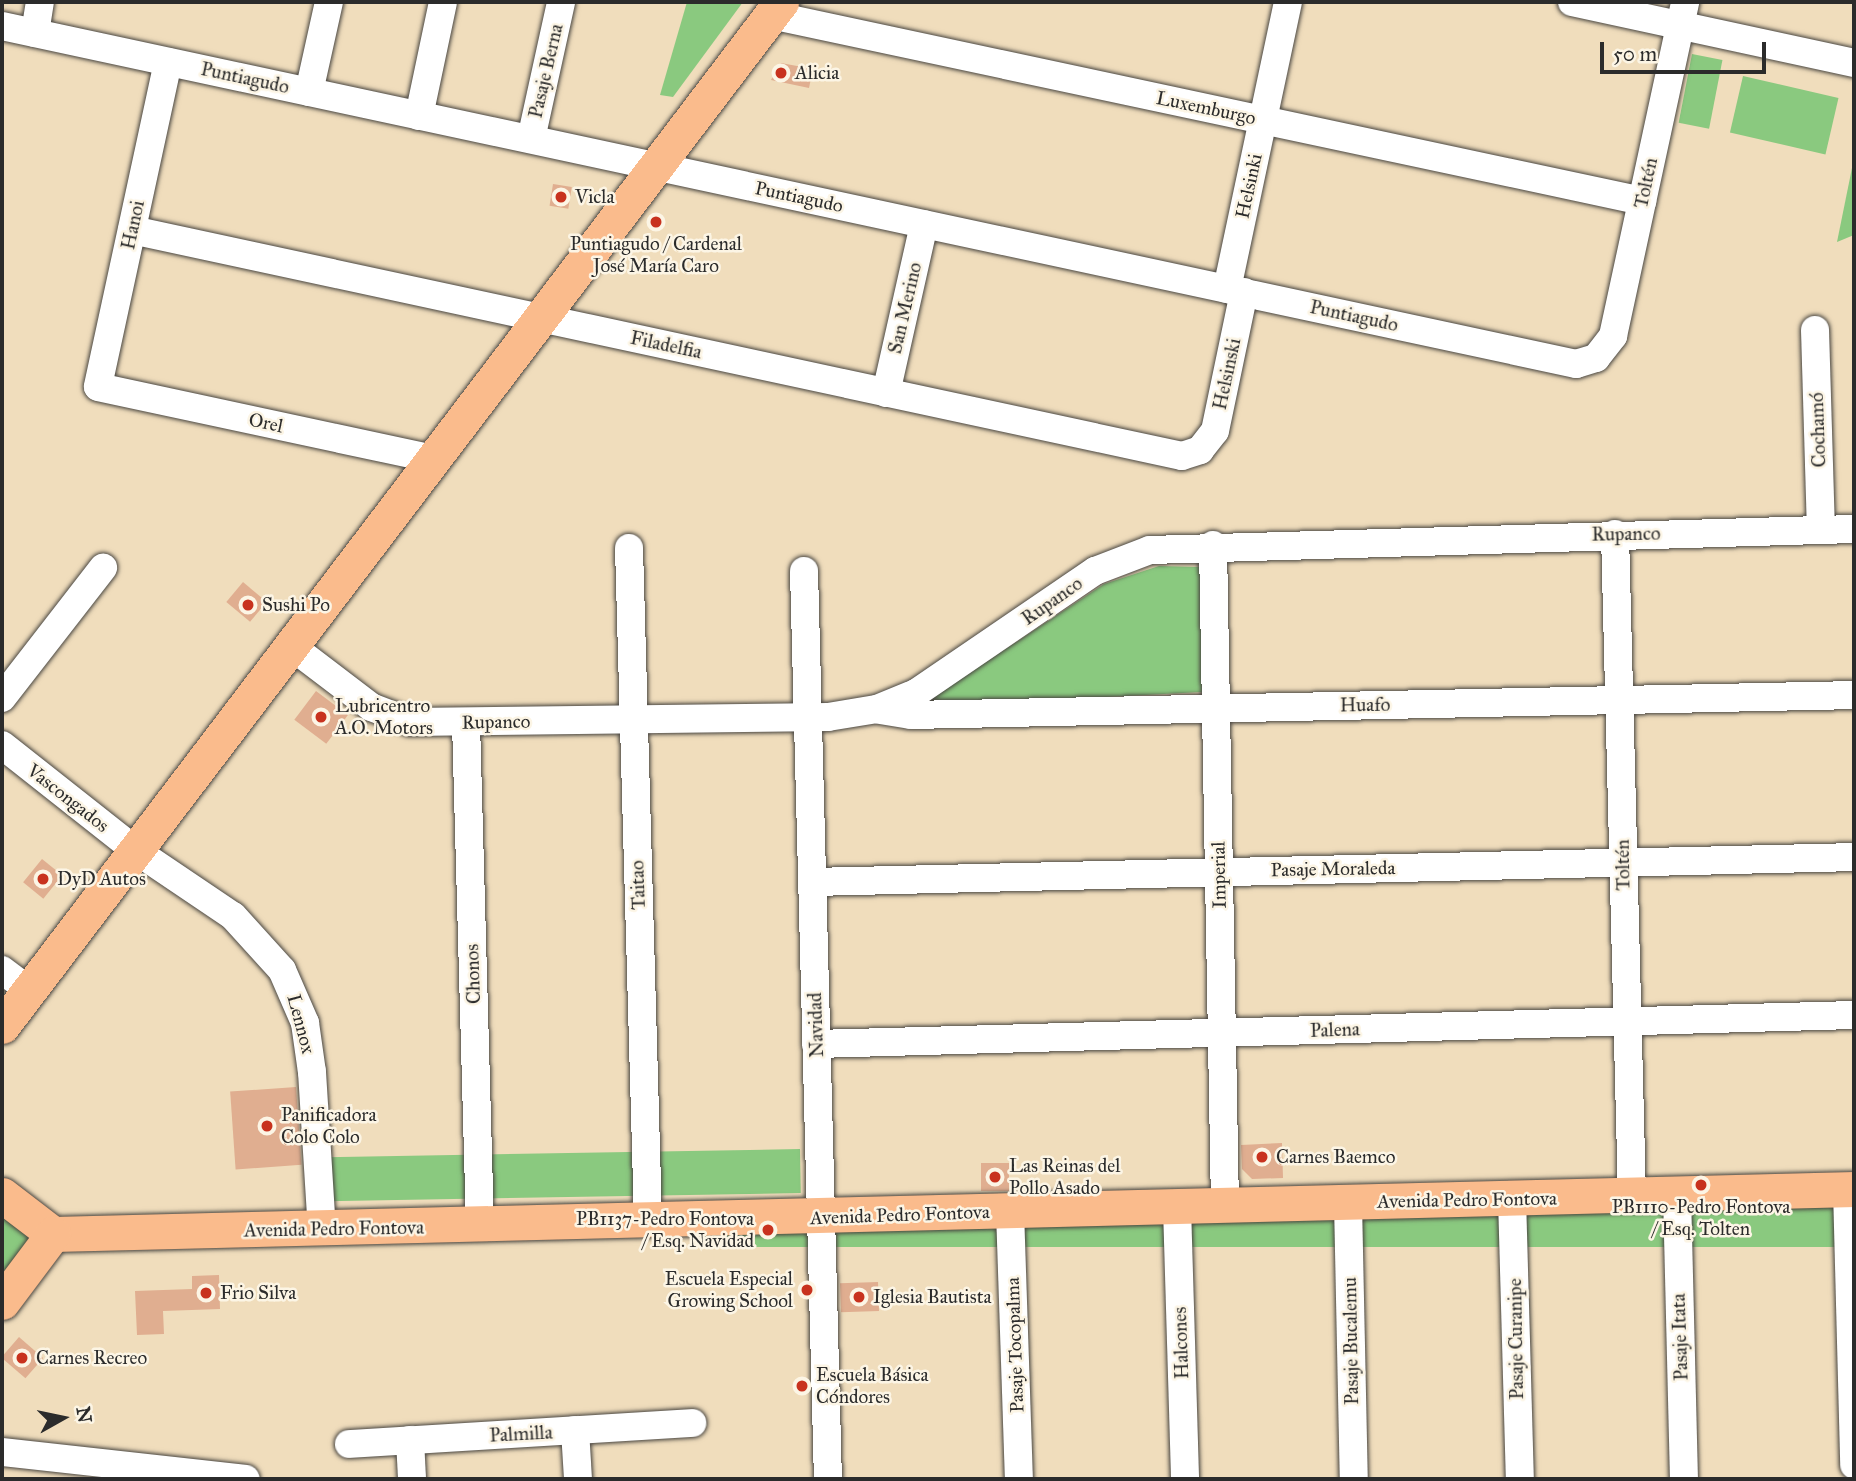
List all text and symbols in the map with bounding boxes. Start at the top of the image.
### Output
street label: Pasaje Berna [524,22,568,120]
scale bar [1604,28,1770,72]
text: 50 m [1613,41,1657,67]
street label: Puntiagudo [199,58,291,98]
place label: Alicia [795,62,839,84]
marker: Alicia [773,65,789,81]
street label: Luxemburgo [1154,86,1258,130]
street label: Helsinki [1231,151,1267,221]
street label: Toltén [1630,156,1662,210]
street label: Puntiagudo [753,177,845,217]
place label: Vicla [575,186,615,208]
marker: Vicla [553,189,569,205]
street label: Hanoi [117,198,149,252]
marker: Puntiagudo / Cardenal José María Caro [648,214,664,230]
place label: Puntiagudo / Cardenal José María Caro [570,233,742,277]
street label: San Merino [883,260,927,356]
street label: Puntiagudo [1308,296,1400,336]
street label: Filadelfia [628,326,704,364]
street label: Helsinski [1208,336,1246,412]
street label: Cochamó [1805,392,1831,468]
street label: Orel [247,408,285,438]
street label: Rupanco [1591,522,1661,546]
street label: Rupanco [1017,572,1087,630]
place label: Sushi Po [262,594,330,616]
marker: Sushi Po [240,597,256,613]
street label: Huafo [1340,693,1390,717]
place label: Lubricentro A.O. Motors [335,695,433,739]
marker: Lubricentro A.O. Motors [313,709,329,725]
street label: Rupanco [461,710,531,734]
street label: Vascongados [22,759,114,837]
street label: Toltén [1611,839,1635,891]
street label: Imperial [1207,841,1231,909]
street label: Pasaje Moraleda [1270,857,1396,881]
street label: Taitao [626,860,650,910]
place label: DyD Autos [57,868,146,890]
marker: DyD Autos [35,871,51,887]
street label: Chonos [461,944,485,1004]
street label: Lennox [282,992,320,1056]
street label: Navidad [803,992,829,1058]
street label: Palena [1310,1018,1360,1042]
place label: Panificadora Colo Colo [281,1104,376,1148]
marker: Panificadora Colo Colo [259,1118,275,1134]
place label: Carnes Baemco [1276,1146,1395,1168]
marker: Carnes Baemco [1254,1149,1270,1165]
place label: Las Reinas del Pollo Asado [1009,1155,1120,1199]
marker: Las Reinas del Pollo Asado [987,1169,1003,1185]
marker: PB1110-Pedro Fontova / Esq. Tolten [1693,1177,1709,1193]
street label: Avenida Pedro Fontova [1377,1187,1557,1213]
place label: PB1110-Pedro Fontova / Esq. Tolten [1612,1196,1790,1240]
street label: Avenida Pedro Fontova [810,1200,990,1230]
place label: PB1137-Pedro Fontova / Esq. Navidad [576,1208,754,1252]
street label: Avenida Pedro Fontova [244,1216,424,1242]
marker: PB1137-Pedro Fontova / Esq. Navidad [760,1222,776,1238]
place label: Escuela Especial Growing School [665,1268,793,1312]
street label: Pasaje Tocopalma [1001,1277,1029,1413]
street label: Pasaje Bucalemu [1338,1277,1364,1405]
street label: Pasaje Curanipe [1504,1278,1528,1400]
place label: Frio Silva [220,1282,296,1304]
marker: Escuela Especial Growing School [799,1282,815,1298]
marker: Frio Silva [198,1285,214,1301]
place label: Iglesia Bautista [873,1286,991,1308]
marker: Iglesia Bautista [851,1289,867,1305]
street label: Pasaje Itata [1667,1293,1693,1381]
street label: Halcones [1168,1306,1194,1380]
place label: Carnes Recreo [36,1347,147,1369]
marker: Carnes Recreo [14,1350,30,1366]
place label: Escuela Básica Cóndores [816,1364,929,1408]
marker: Escuela Básica Cóndores [794,1378,810,1394]
north arrow [28,1383,98,1453]
text: N [72,1405,97,1424]
street label: Palmilla [489,1421,553,1447]

